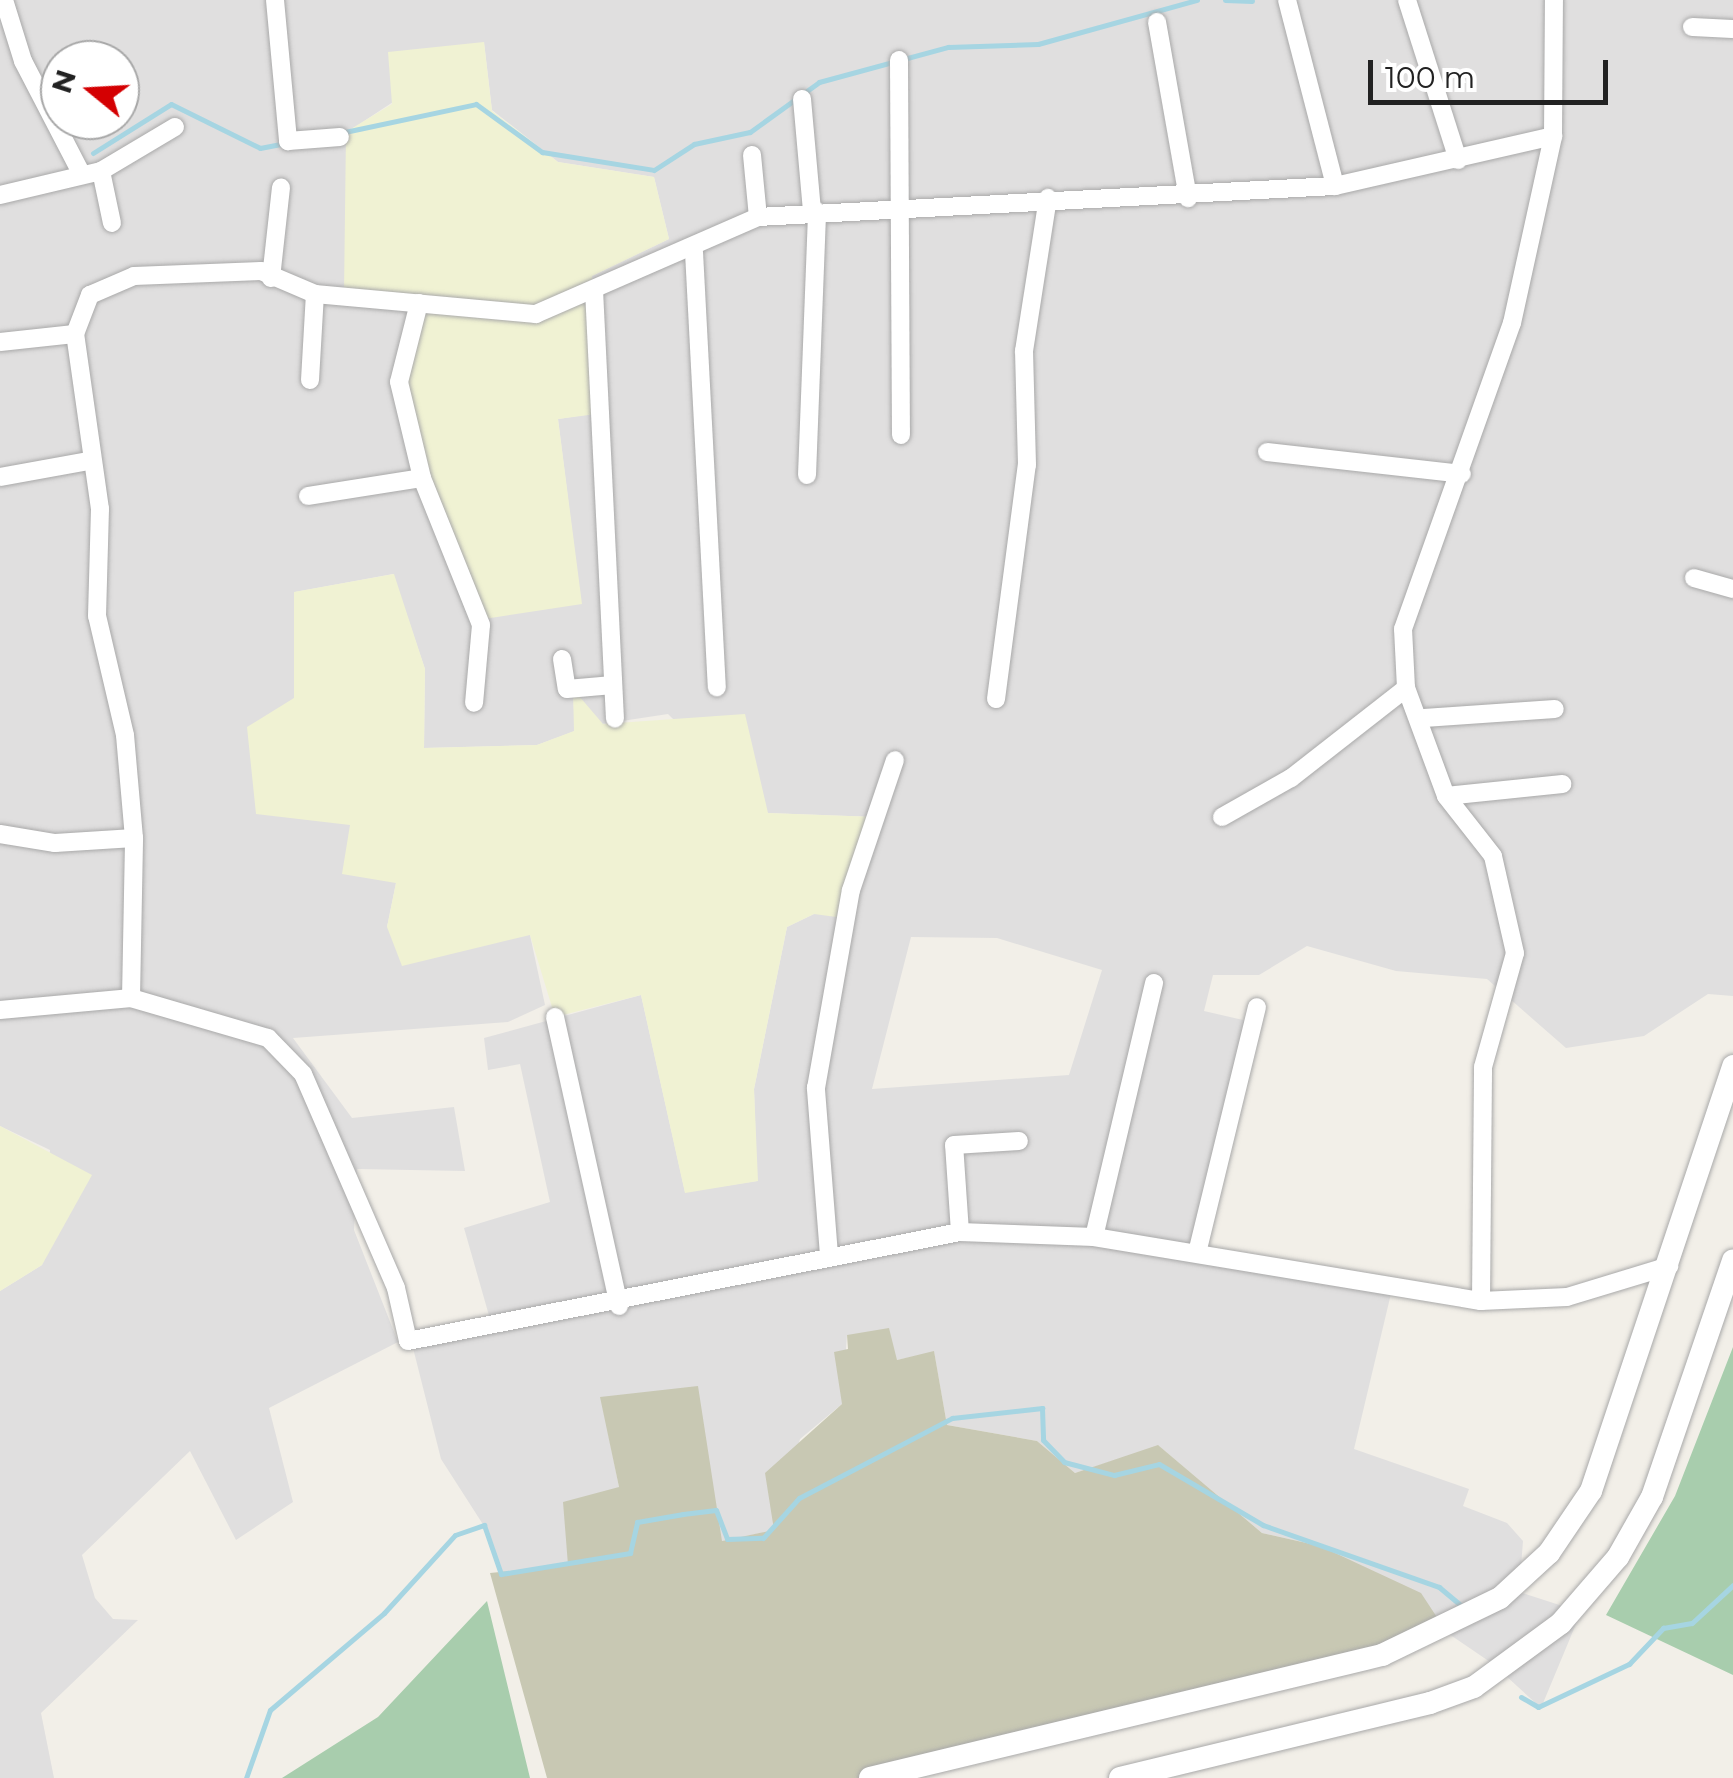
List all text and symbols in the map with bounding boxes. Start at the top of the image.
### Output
north arrow [40,40,140,140]
scale bar [1373,40,1613,102]
text: 100 m [1385,59,1475,96]
text: N [44,65,83,97]

